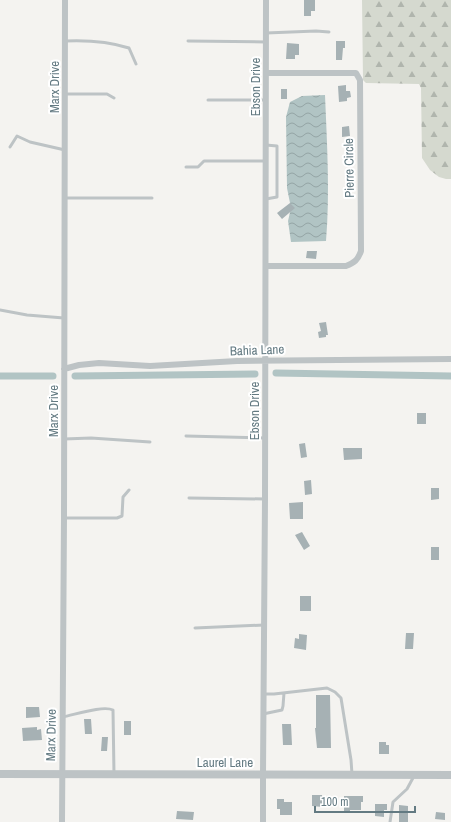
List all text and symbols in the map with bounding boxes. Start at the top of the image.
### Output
street label: Ebson Drive [247,58,264,116]
street label: Marx Drive [46,61,63,113]
street label: Pierre Circle [340,138,358,198]
street label: Bahia Lane [229,341,285,359]
street label: Ebson Drive [246,382,263,440]
street label: Marx Drive [45,385,62,437]
street label: Marx Drive [42,709,60,761]
street label: Laurel Lane [197,754,253,771]
scale bar [315,788,415,814]
text: 100 m [321,794,348,810]

